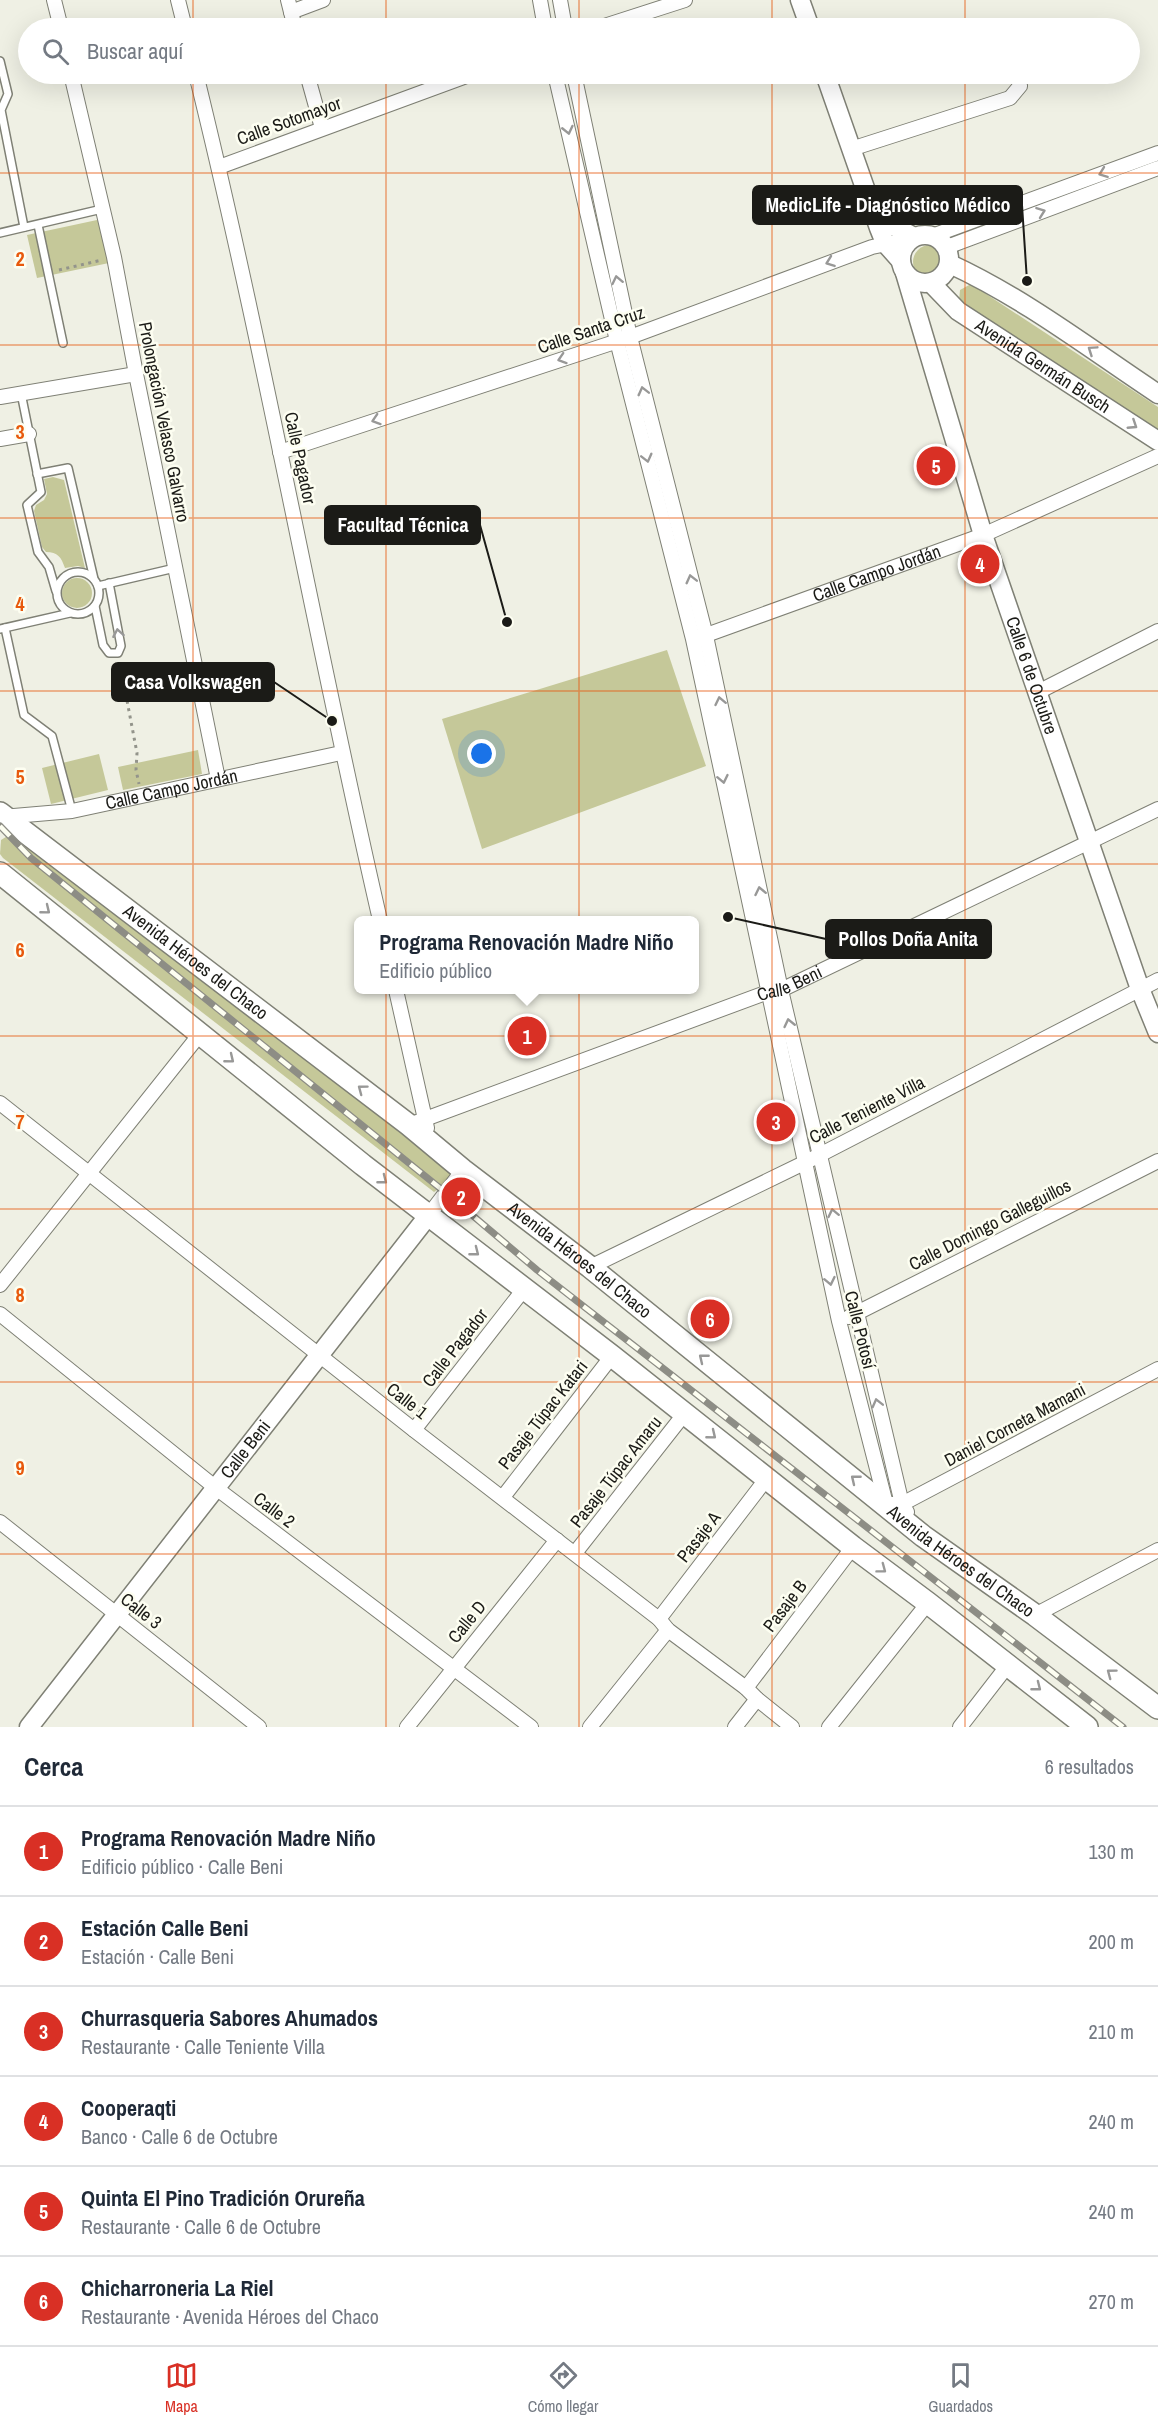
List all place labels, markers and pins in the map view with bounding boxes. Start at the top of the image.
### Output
callout: MedicLife - Diagnóstico Médico [753,186,1022,224]
pin: 5 [916,444,956,488]
callout: Facultad Técnica [325,506,480,544]
pin: 4 [960,542,1000,586]
callout: Casa Volkswagen [112,663,274,701]
callout: Pollos Doña Anita [826,920,991,958]
pin: 1 [508,1014,546,1058]
pin: 3 [756,1100,796,1144]
pin: 2 [442,1174,480,1220]
pin: 6 [690,1296,730,1342]

